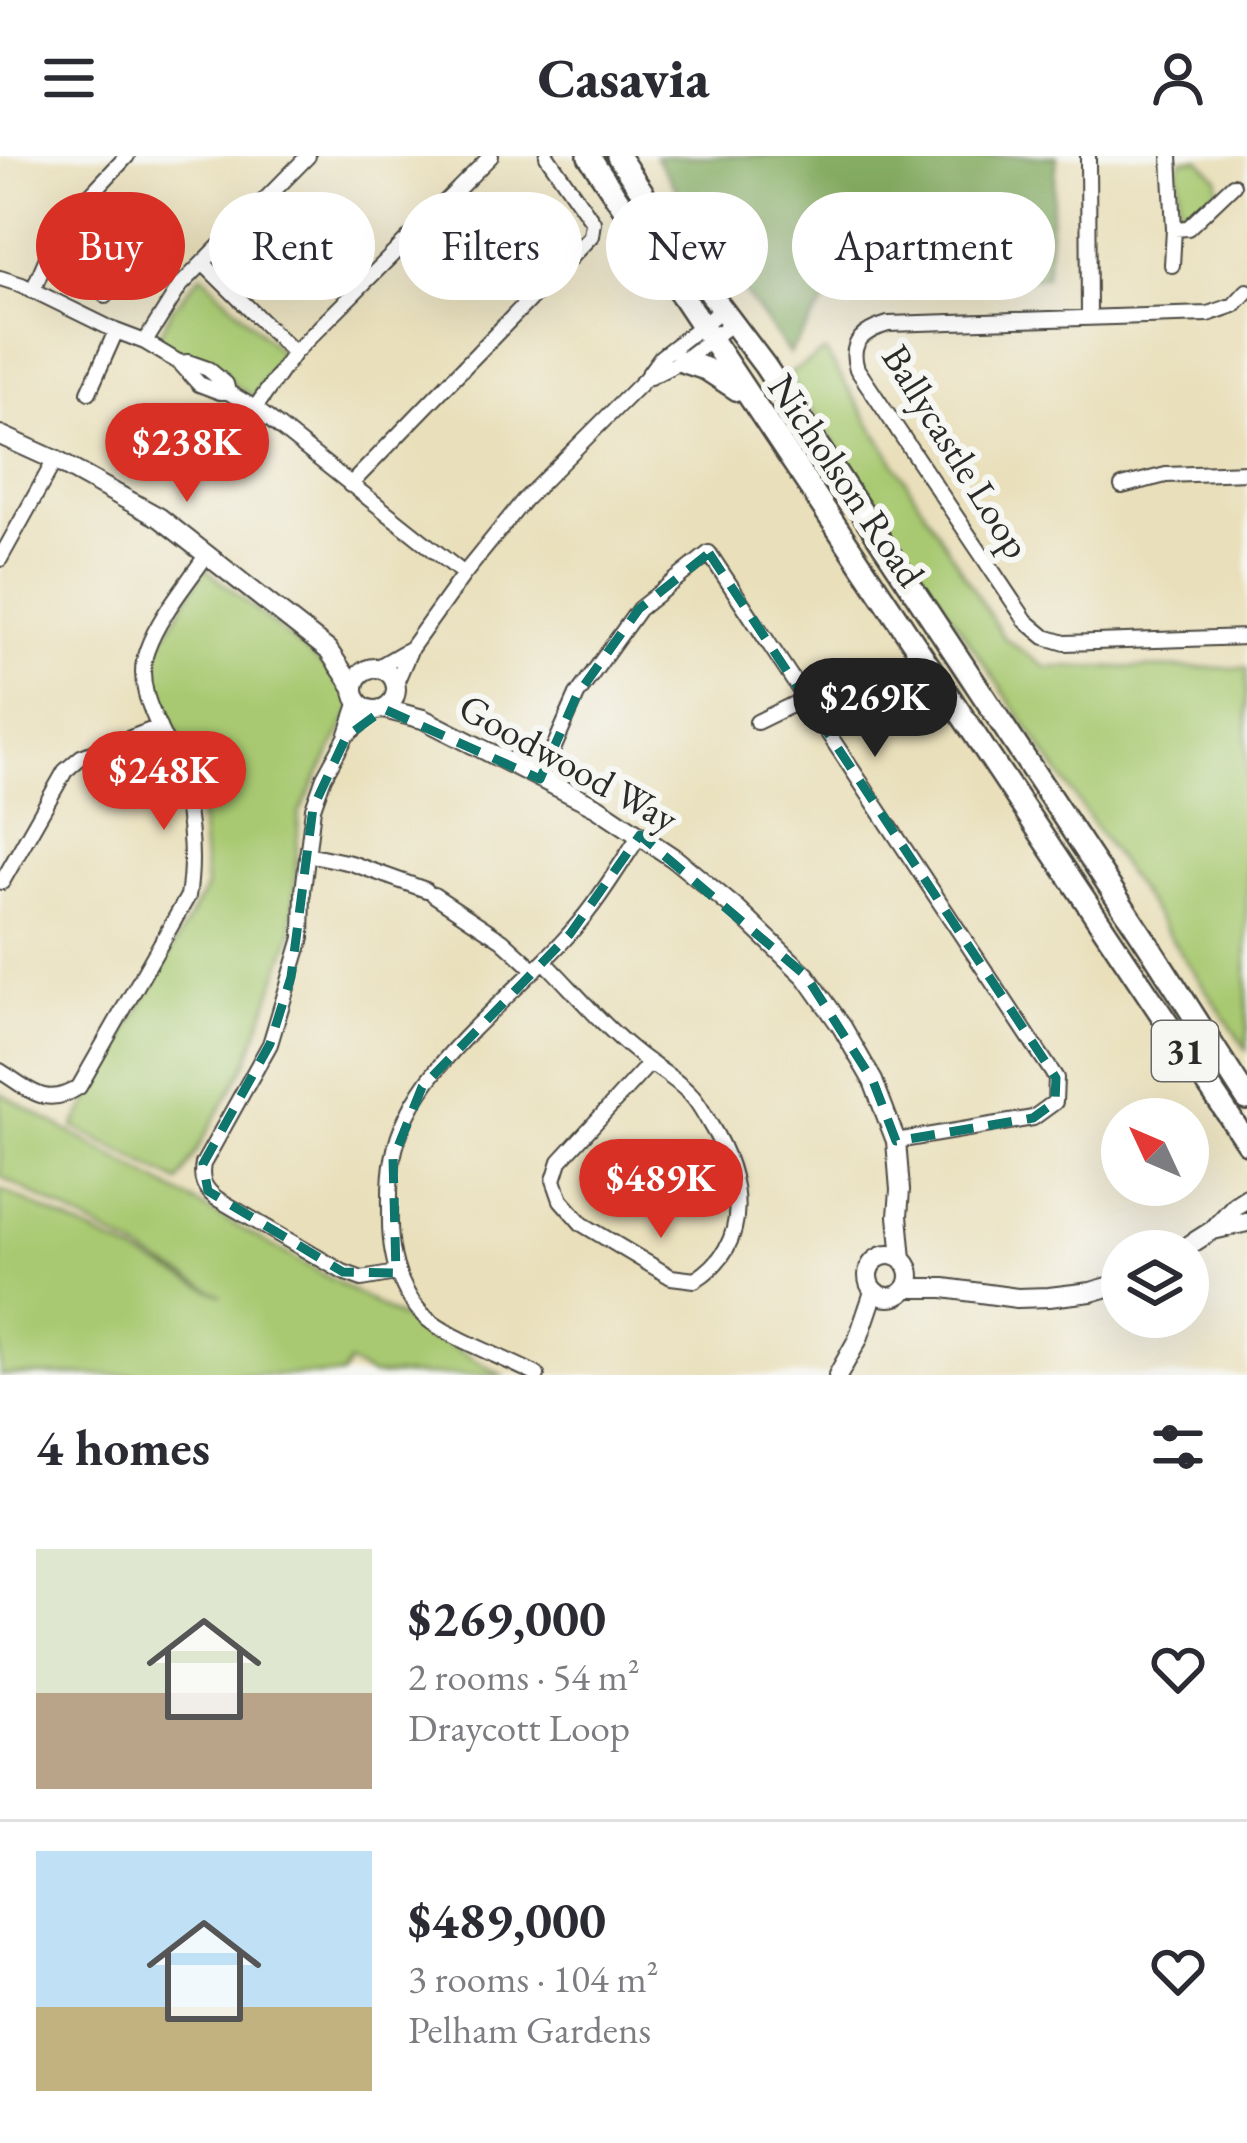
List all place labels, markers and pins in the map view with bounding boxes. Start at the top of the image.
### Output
pin: $238K [103,403,271,505]
pin: $269K [791,658,959,760]
pin: $248K [80,731,248,833]
pin: $489K [577,1139,745,1241]

